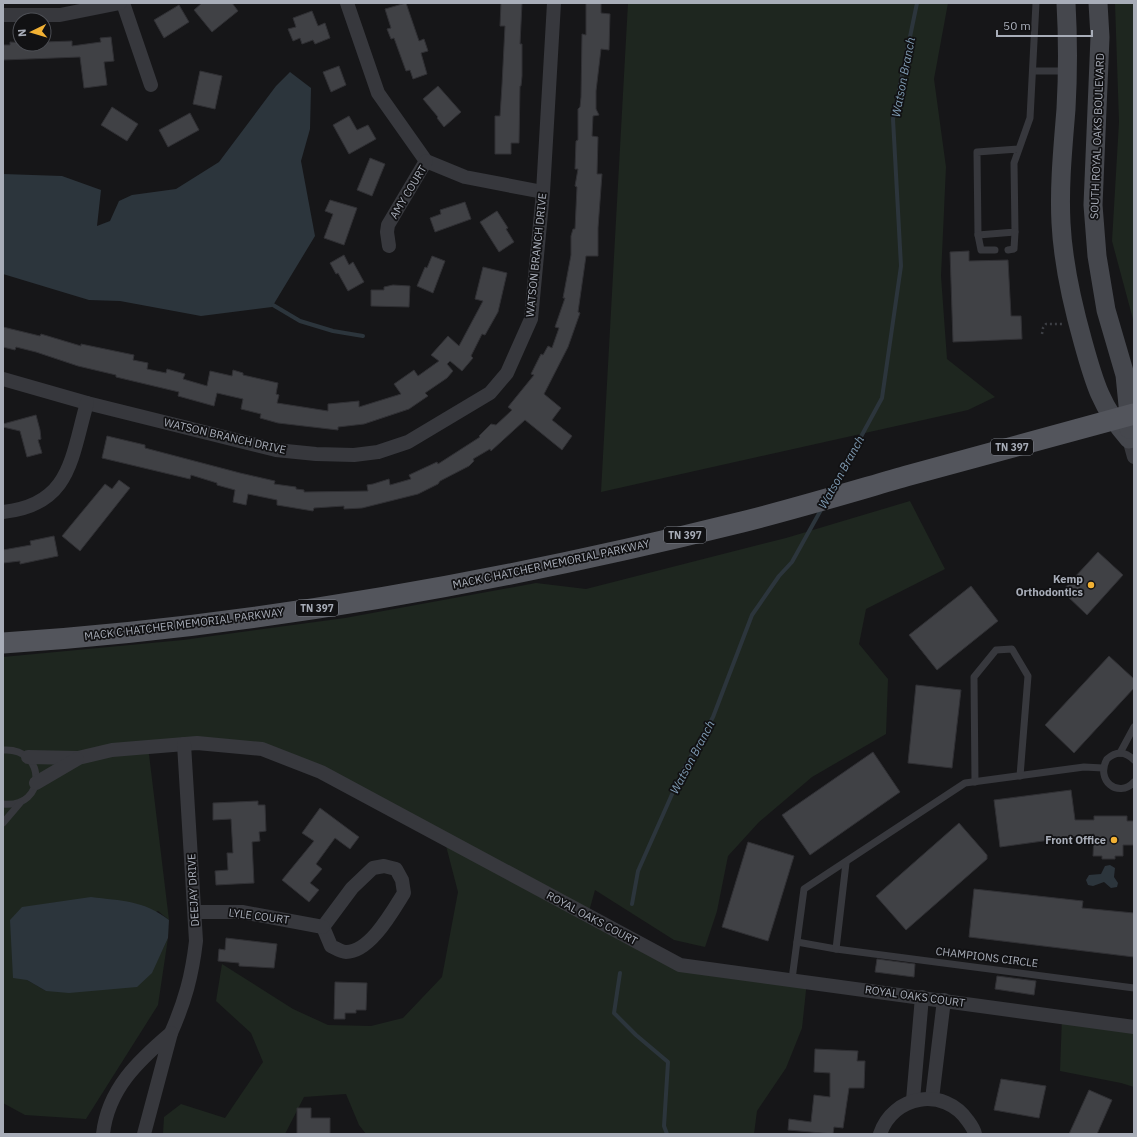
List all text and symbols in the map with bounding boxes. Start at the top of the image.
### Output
north arrow [12,12,52,52]
scale bar [997,12,1092,38]
text: 50 m [1003,18,1031,33]
text: N [15,28,29,37]
water label: Watson Branch [888,36,918,118]
street label: SOUTH ROYAL OAKS BOULEVARD [1087,53,1107,219]
street label: AMY COURT [387,162,430,221]
street label: WATSON BRANCH DRIVE [523,192,549,318]
street label: WATSON BRANCH DRIVE [163,415,287,457]
water label: Watson Branch [815,433,867,511]
road number: TN 397 [991,439,1033,455]
road number: TN 397 [664,527,706,543]
street label: MACK C HATCHER MEMORIAL PARKWAY [451,536,651,592]
place label: Kemp Orthodontics [1016,572,1083,599]
marker: Kemp Orthodontics [1086,580,1096,590]
road number: TN 397 [296,600,338,616]
street label: MACK C HATCHER MEMORIAL PARKWAY [83,605,285,643]
water label: Watson Branch [666,718,718,796]
place label: Front Office [1045,833,1106,847]
marker: Front Office [1109,835,1119,845]
street label: DEEJAY DRIVE [184,853,202,927]
street label: ROYAL OAKS COURT [544,888,641,948]
street label: LYLE COURT [228,905,291,927]
street label: CHAMPIONS CIRCLE [935,944,1039,970]
street label: ROYAL OAKS COURT [864,982,967,1010]

